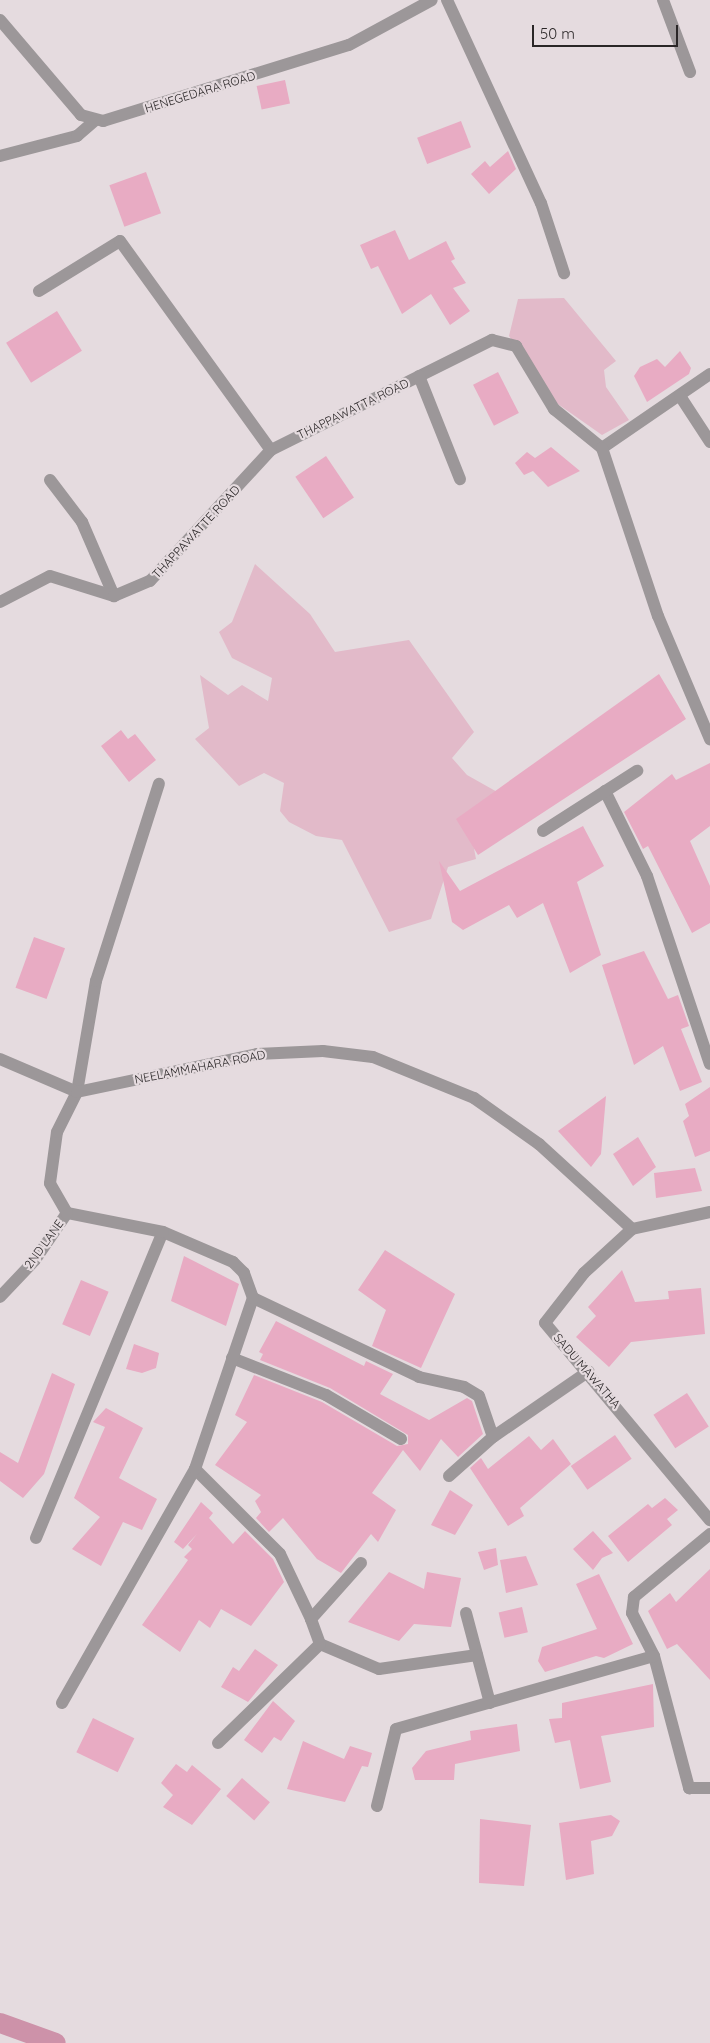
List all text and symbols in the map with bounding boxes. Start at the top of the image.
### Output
scale bar [535,15,681,47]
text: 50 m [540,24,575,43]
street label: HENEGEDARA ROAD [143,68,257,116]
street label: THAPPAWATTA ROAD [295,376,411,442]
street label: THAPPAWATTE ROAD [149,483,243,581]
street label: NEELAMMAHARA ROAD [133,1047,267,1087]
street label: 2ND LANE [21,1217,67,1271]
street label: SADU MAWATHA [551,1331,623,1411]

